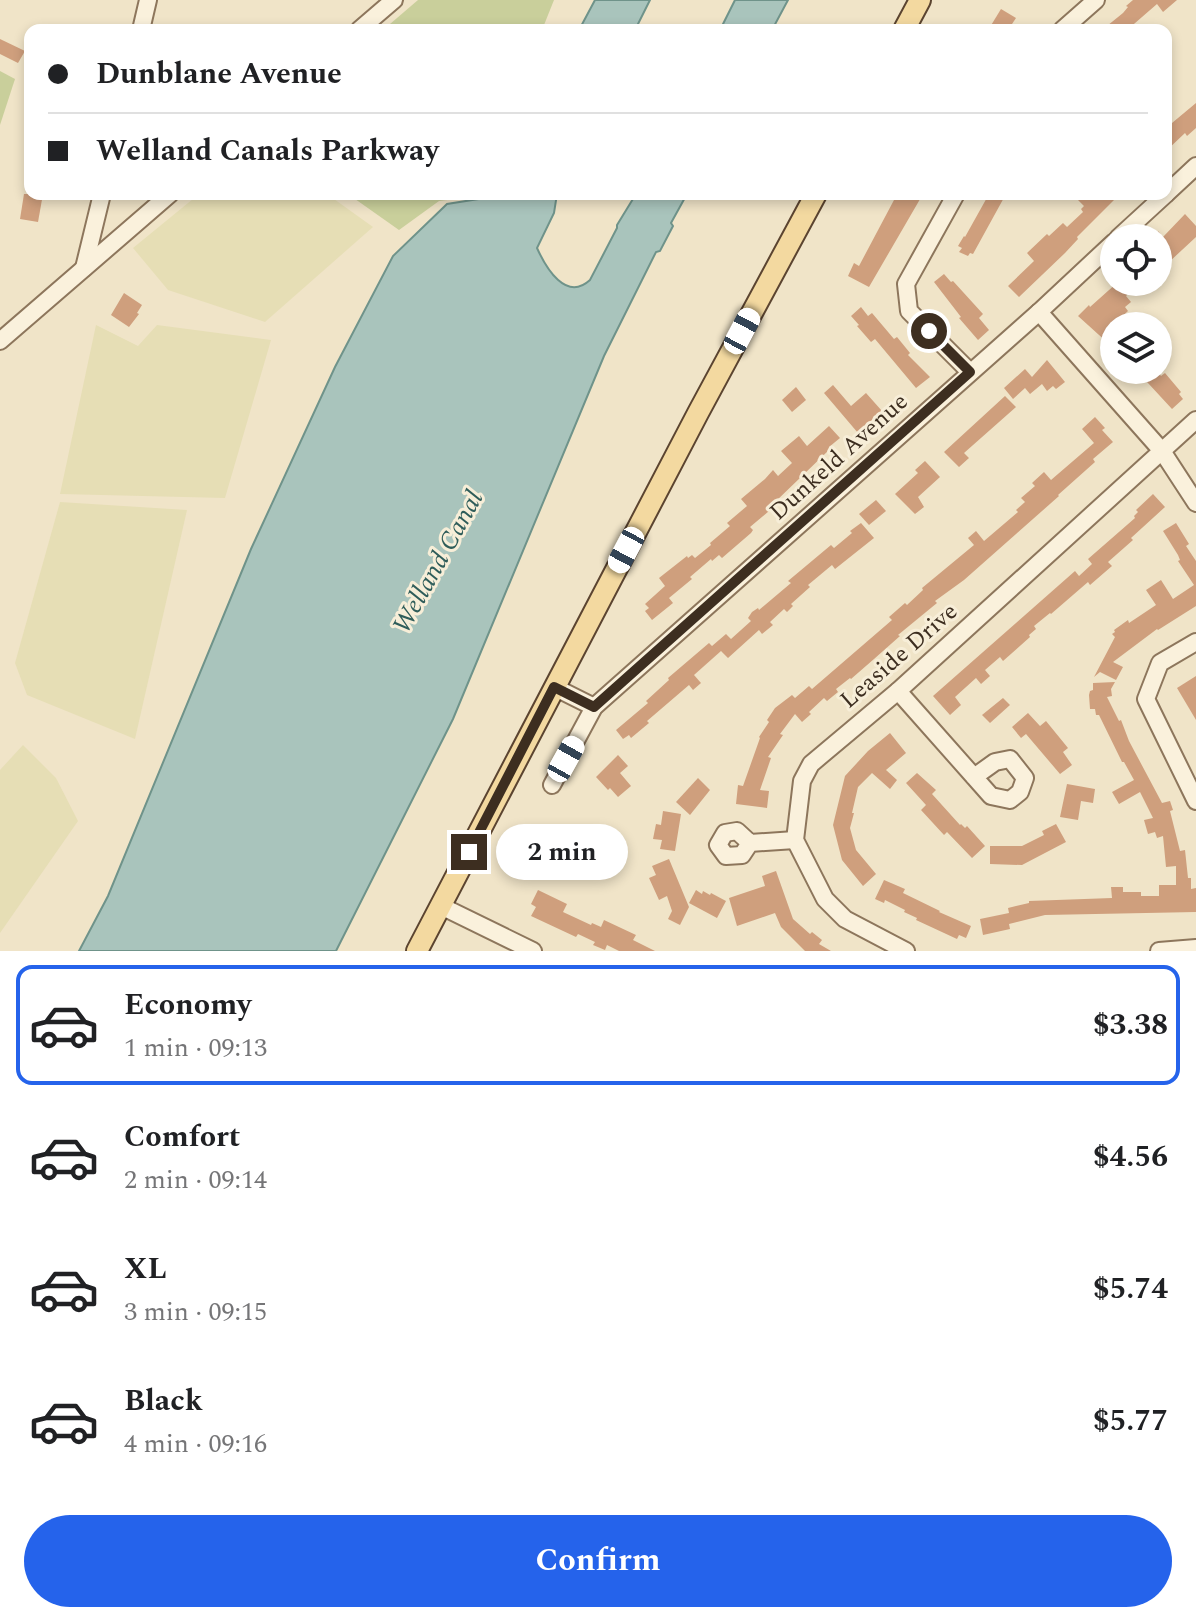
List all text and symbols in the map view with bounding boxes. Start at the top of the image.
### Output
text: Dunblane Avenue [96,51,342,97]
text: Welland Canals Parkway [96,128,439,174]
map controls [1100,224,1172,384]
button: locate [1100,224,1172,296]
car [720,304,764,358]
button: layers [1100,312,1172,384]
route start [911,313,947,349]
street label: Dunkeld Avenue [761,385,917,529]
water label: Welland Canal [382,483,494,641]
car [604,523,648,577]
street label: Leaside Drive [832,594,966,718]
car [544,732,588,786]
callout: 2 min [497,824,629,880]
text: 2 min [527,832,597,872]
route end [451,834,487,870]
text: Economy [124,982,251,1028]
icon: car [28,989,100,1061]
text: $3.38 [1093,1002,1168,1048]
text: 1 min · 09:13 [124,1028,267,1068]
text: Comfort [124,1114,240,1160]
icon: car [28,1121,100,1193]
text: $4.56 [1093,1134,1168,1180]
text: 2 min · 09:14 [124,1160,267,1200]
text: XL [124,1246,167,1292]
icon: car [28,1253,100,1325]
text: $5.74 [1093,1266,1168,1312]
text: 3 min · 09:15 [124,1292,267,1332]
text: Black [124,1378,203,1424]
icon: car [28,1385,100,1457]
text: $5.77 [1093,1398,1168,1444]
text: 4 min · 09:16 [124,1424,267,1464]
button: Confirm [24,1515,1172,1607]

